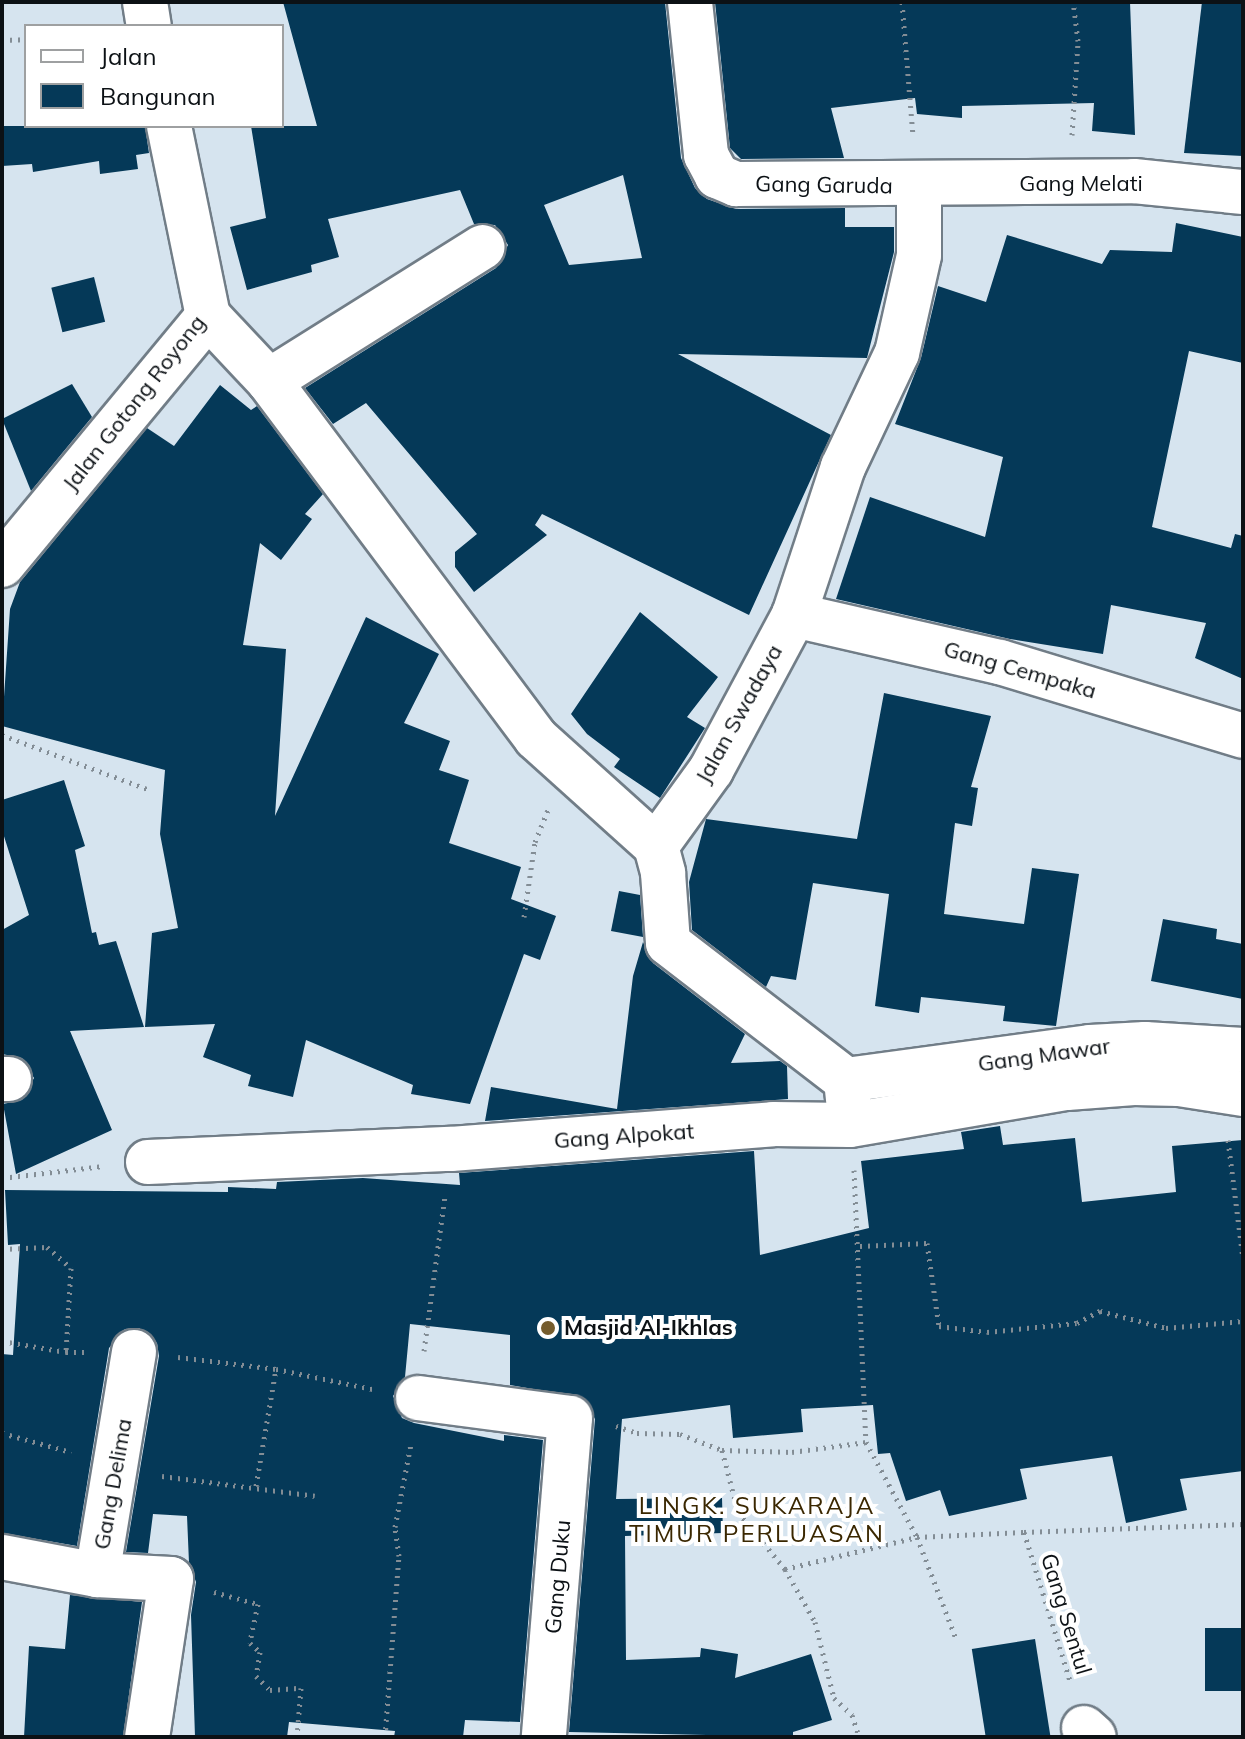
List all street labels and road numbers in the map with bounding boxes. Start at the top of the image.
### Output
street label: Gang Garuda [755,171,893,199]
street label: Gang Melati [1019,171,1143,197]
street label: Jalan Gotong Royong [57,310,211,496]
street label: Gang Cempaka [941,636,1099,704]
street label: Jalan Swadaya [690,640,788,788]
street label: Gang Mawar [976,1033,1112,1077]
street label: Gang Alpokat [553,1118,695,1154]
street label: Gang Delima [88,1416,138,1552]
street label: Gang Duku [540,1519,576,1635]
street label: Gang Sentul [1035,1550,1097,1678]

